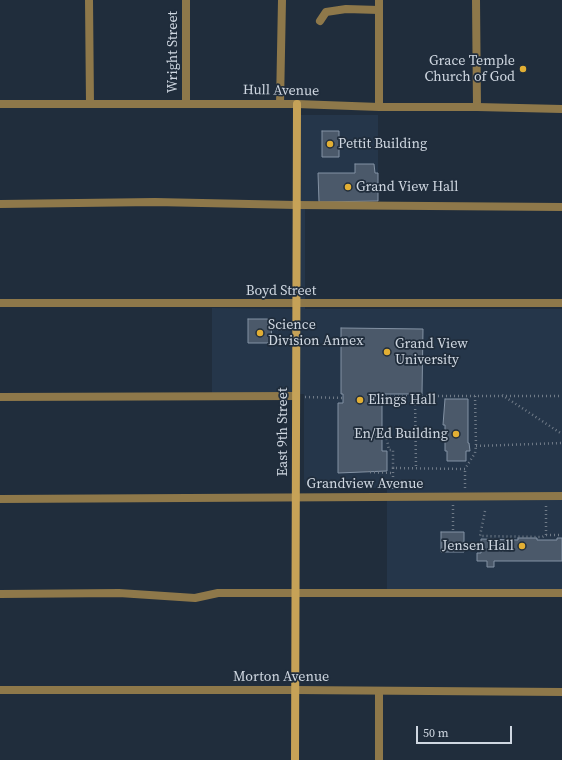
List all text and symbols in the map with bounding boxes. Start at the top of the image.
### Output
street label: Wright Street [165,11,181,93]
place label: Grace Temple Church of God [424,53,515,86]
marker: Grace Temple Church of God [518,64,528,74]
street label: Hull Avenue [243,82,319,100]
place label: Pettit Building [338,136,427,152]
marker: Pettit Building [325,139,335,149]
place label: Grand View Hall [356,179,458,195]
marker: Grand View Hall [343,182,353,192]
street label: Boyd Street [246,283,316,299]
place label: Science Division Annex [268,317,364,350]
marker: Science Division Annex [255,328,265,338]
place label: Grand View University [395,336,468,368]
marker: Grand View University [382,347,392,357]
street label: East 9th Street [275,388,291,476]
place label: Elings Hall [368,392,436,408]
marker: Elings Hall [355,395,365,405]
place label: En/Ed Building [354,426,448,442]
marker: En/Ed Building [451,429,461,439]
street label: Grandview Avenue [307,476,423,492]
place label: Jensen Hall [442,538,514,554]
marker: Jensen Hall [517,541,527,551]
street label: Morton Avenue [233,669,329,685]
scale bar [418,718,514,744]
text: 50 m [423,725,449,741]

